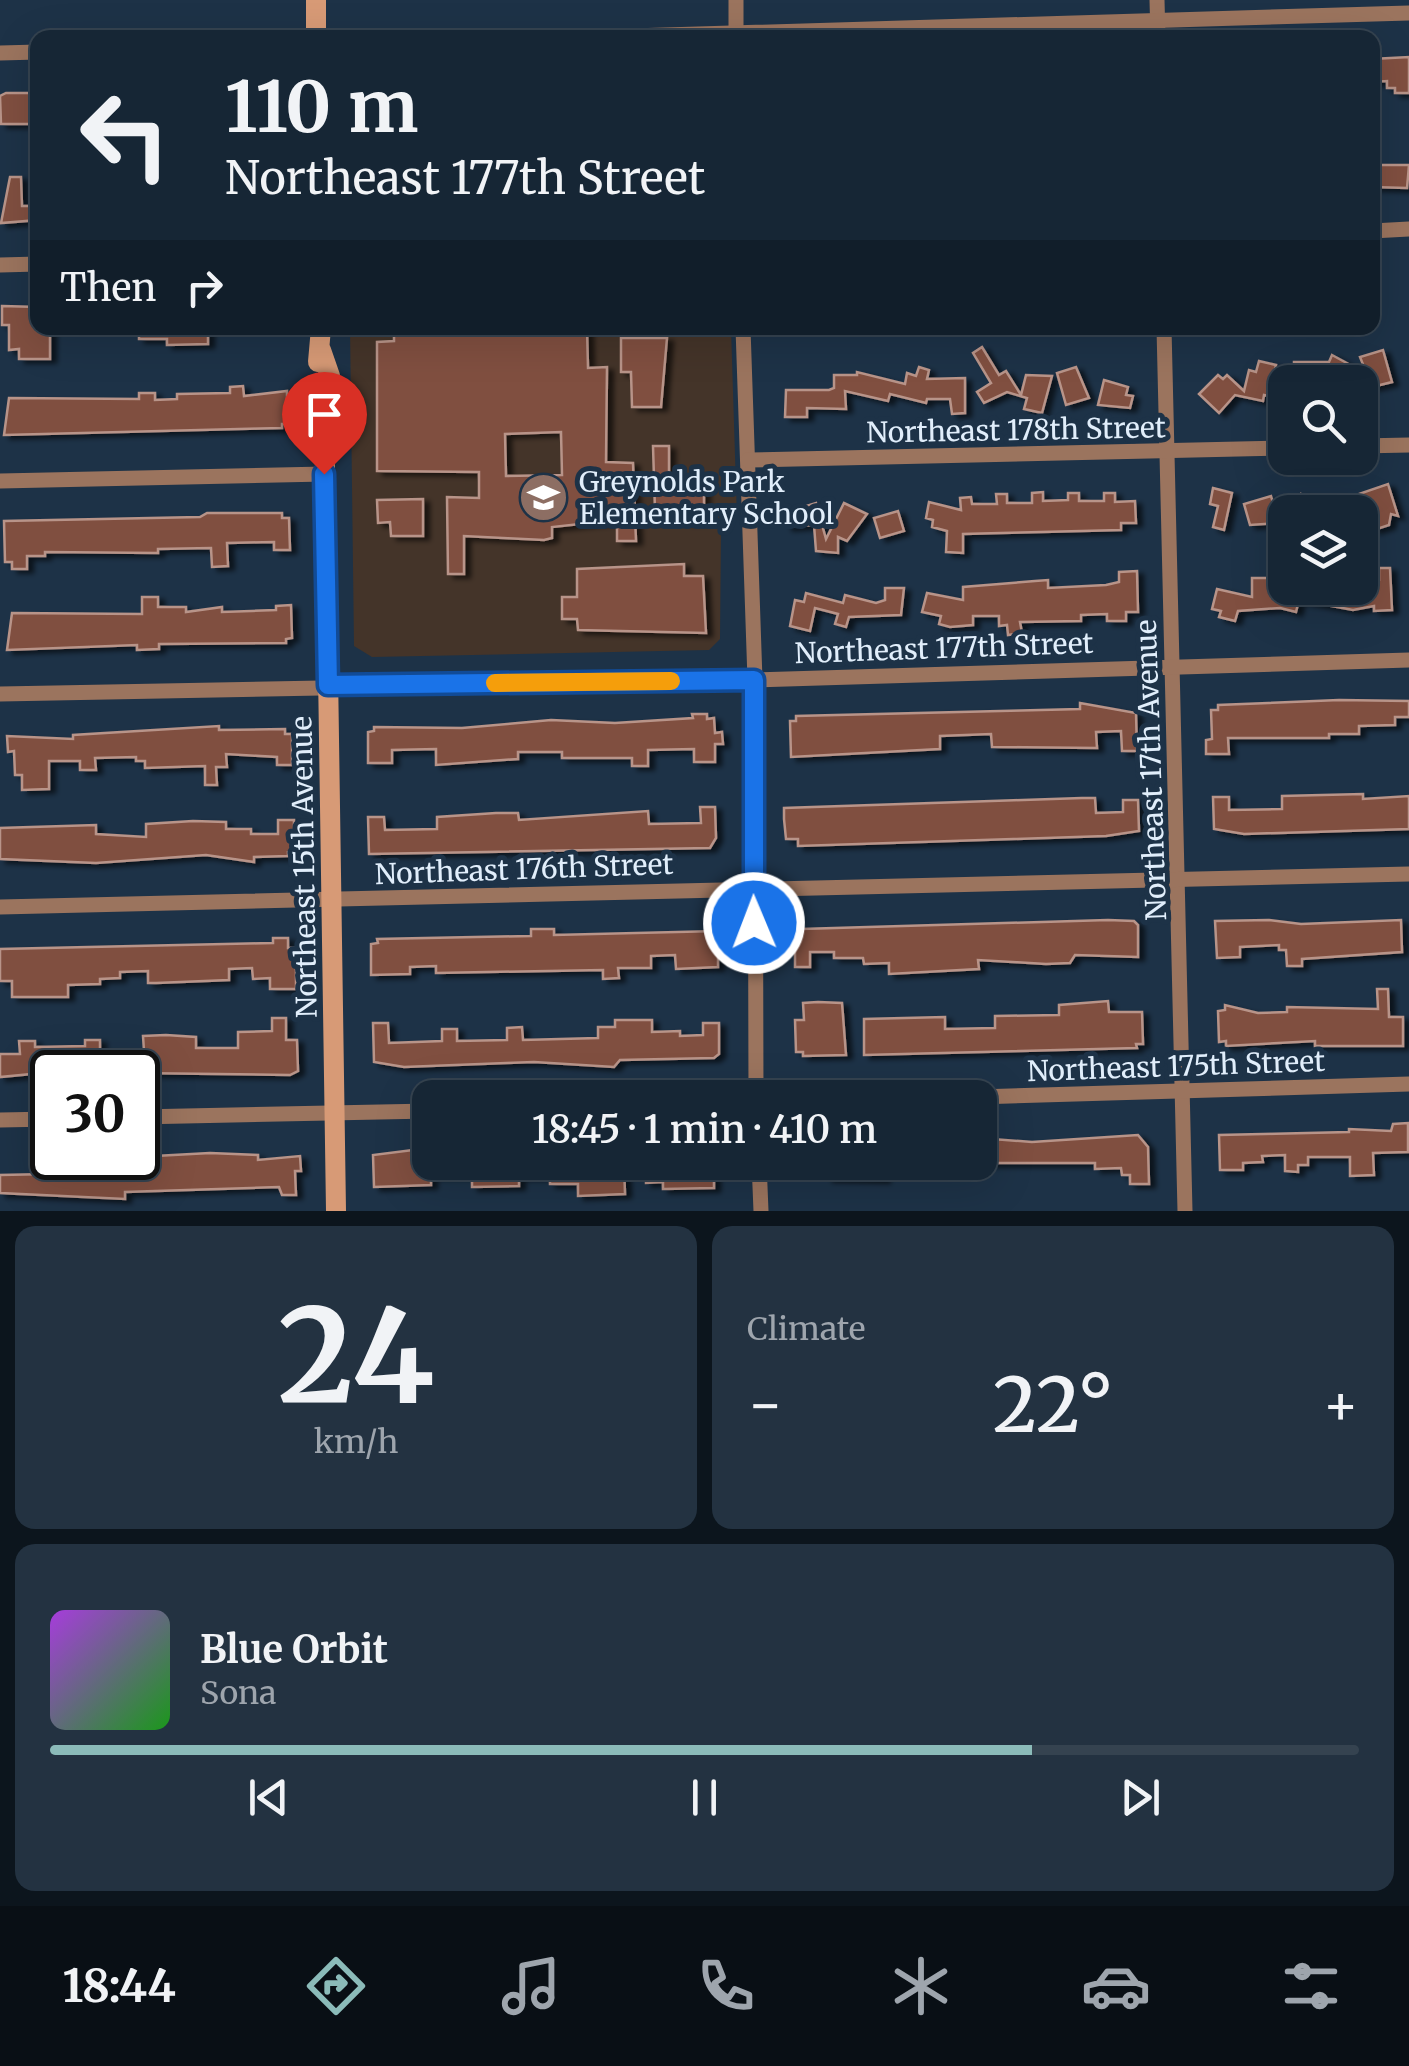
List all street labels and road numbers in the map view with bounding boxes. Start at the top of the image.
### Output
street label: Northeast 178th Street [866,409,1166,451]
street label: Northeast 17th Avenue [1128,619,1174,921]
street label: Northeast 177th Street [794,625,1094,671]
street label: Northeast 15th Avenue [283,716,325,1018]
street label: Northeast 176th Street [374,846,674,892]
street label: Northeast 175th Street [1026,1043,1326,1089]

